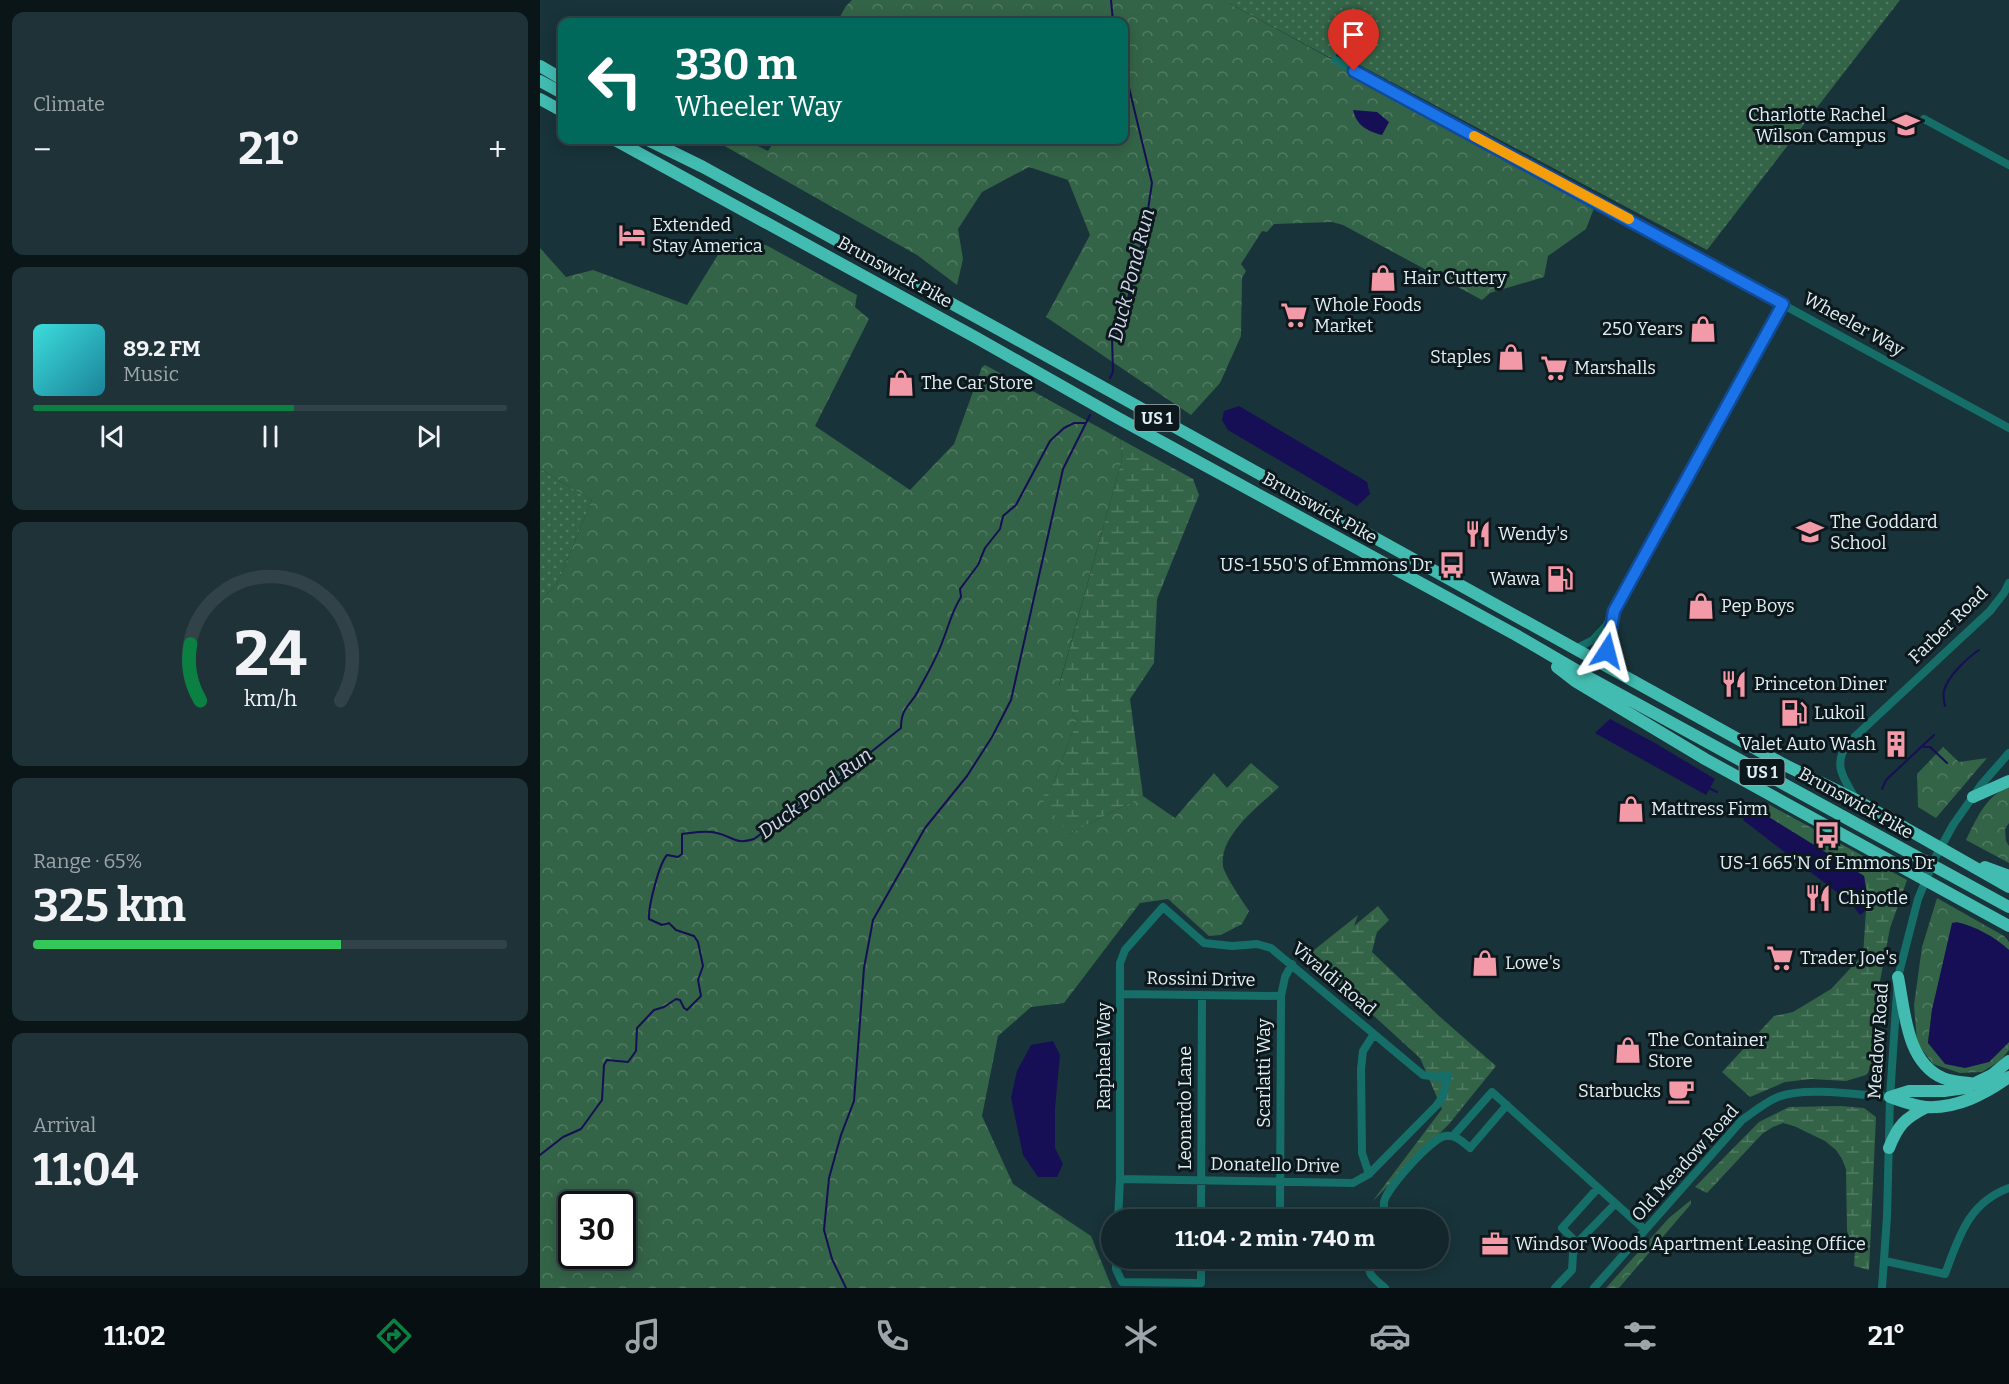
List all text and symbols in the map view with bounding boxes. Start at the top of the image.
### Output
pin [1328,9,1379,71]
icon: arrive [1337,18,1370,51]
text: 330 m [675,40,797,90]
icon: left [576,42,654,120]
text: Wheeler Way [675,91,842,123]
text: Climate [33,92,105,116]
place label: Charlotte Rachel Wilson Campus [1748,104,1886,147]
school or university icon: Charlotte Rachel Wilson Campus [1891,110,1921,140]
text: 21° [238,122,301,176]
text: − [33,130,51,170]
text: + [488,130,507,170]
water label: Duck Pond Run [1103,206,1159,344]
place label: Extended Stay America [652,214,763,257]
hotel icon: Extended Stay America [617,220,647,250]
street label: Brunswick Pike [834,231,956,313]
shop icon: Hair Cuttery [1368,263,1398,293]
place label: Hair Cuttery [1403,267,1507,289]
street label: Wheeler Way [1800,287,1908,361]
place label: Whole Foods Market [1314,294,1422,337]
supermarket icon: Whole Foods Market [1279,300,1309,330]
shop icon: 250 Years [1688,314,1718,344]
place label: 250 Years [1602,318,1683,340]
text: 89.2 FM [123,335,201,362]
shop icon: Staples [1496,342,1526,372]
place label: Staples [1430,346,1491,368]
supermarket icon: Marshalls [1539,353,1569,383]
place label: Marshalls [1574,357,1656,379]
text: Music [123,362,179,386]
shop icon: The Car Store [886,368,916,398]
place label: The Car Store [921,372,1033,394]
road number: US 1 [1134,405,1180,431]
icon: previous [96,420,129,453]
icon: pause [254,420,287,453]
icon: next [412,420,445,453]
street label: Brunswick Pike [1259,467,1381,549]
place label: The Goddard School [1830,511,1938,554]
school or university icon: The Goddard School [1795,517,1825,547]
restaurant icon: Wendy's [1463,519,1493,549]
place label: Wendy's [1498,523,1568,545]
bus stop icon: US-1 550'S of Emmons Dr [1437,550,1467,580]
place label: US-1 550'S of Emmons Dr [1220,554,1432,576]
fuel station icon: Wawa [1545,564,1575,594]
place label: Wawa [1490,568,1540,590]
street label: Farber Road [1904,582,1992,668]
shop icon: Pep Boys [1686,591,1716,621]
place label: Pep Boys [1721,595,1795,617]
text: 24 [233,617,307,692]
position arrow [1575,619,1639,683]
restaurant icon: Princeton Diner [1719,669,1749,699]
place label: Princeton Diner [1754,673,1887,695]
text: km/h [243,686,297,712]
fuel station icon: Lukoil [1779,698,1809,728]
place label: Lukoil [1814,702,1865,724]
building icon: Valet Auto Wash [1881,729,1911,759]
place label: Valet Auto Wash [1740,733,1876,755]
water label: Duck Pond Run [753,742,877,844]
road number: US 1 [1740,759,1784,785]
street label: Brunswick Pike [1795,762,1917,844]
shop icon: Mattress Firm [1616,794,1646,824]
place label: Mattress Firm [1651,798,1768,820]
bus stop icon: US-1 665'N of Emmons Dr [1812,820,1842,850]
text: Range · 65% [33,849,142,873]
place label: US-1 665'N of Emmons Dr [1719,852,1935,874]
text: 325 km [33,879,186,933]
restaurant icon: Chipotle [1803,883,1833,913]
place label: Chipotle [1838,887,1908,909]
street label: Vivaldi Road [1288,938,1381,1021]
supermarket icon: Trader Joe's [1765,943,1795,973]
place label: Trader Joe's [1800,947,1897,969]
shop icon: Lowe's [1470,948,1500,978]
place label: Lowe's [1505,952,1561,974]
street label: Rossini Drive [1146,967,1256,991]
street label: Meadow Road [1863,982,1893,1100]
street label: Raphael Way [1093,1002,1115,1110]
street label: Scarlatti Way [1253,1018,1275,1128]
place label: The Container Store [1648,1029,1767,1072]
shop icon: The Container Store [1613,1035,1643,1065]
street label: Leonardo Lane [1174,1046,1196,1170]
cafe icon: Starbucks [1666,1076,1696,1106]
place label: Starbucks [1578,1080,1661,1102]
street label: Old Meadow Road [1627,1100,1743,1226]
text: Arrival [33,1113,96,1137]
text: 11:04 [33,1143,138,1197]
street label: Donatello Drive [1210,1153,1340,1177]
speed limit sign: 30 [558,1191,636,1269]
text: 11:04 · 2 min · 740 m [1175,1225,1375,1252]
office icon: Windsor Woods Apartment Leasing Office [1480,1229,1510,1259]
place label: Windsor Woods Apartment Leasing Office [1515,1233,1866,1255]
icon: directions [373,1315,415,1357]
icon: music [622,1315,664,1357]
icon: phone [871,1315,913,1357]
icon: climate [1120,1315,1162,1357]
icon: car [1369,1315,1411,1357]
icon: filters [1619,1315,1661,1357]
text: 11:02 [104,1320,166,1352]
text: 21° [1868,1320,1905,1352]

